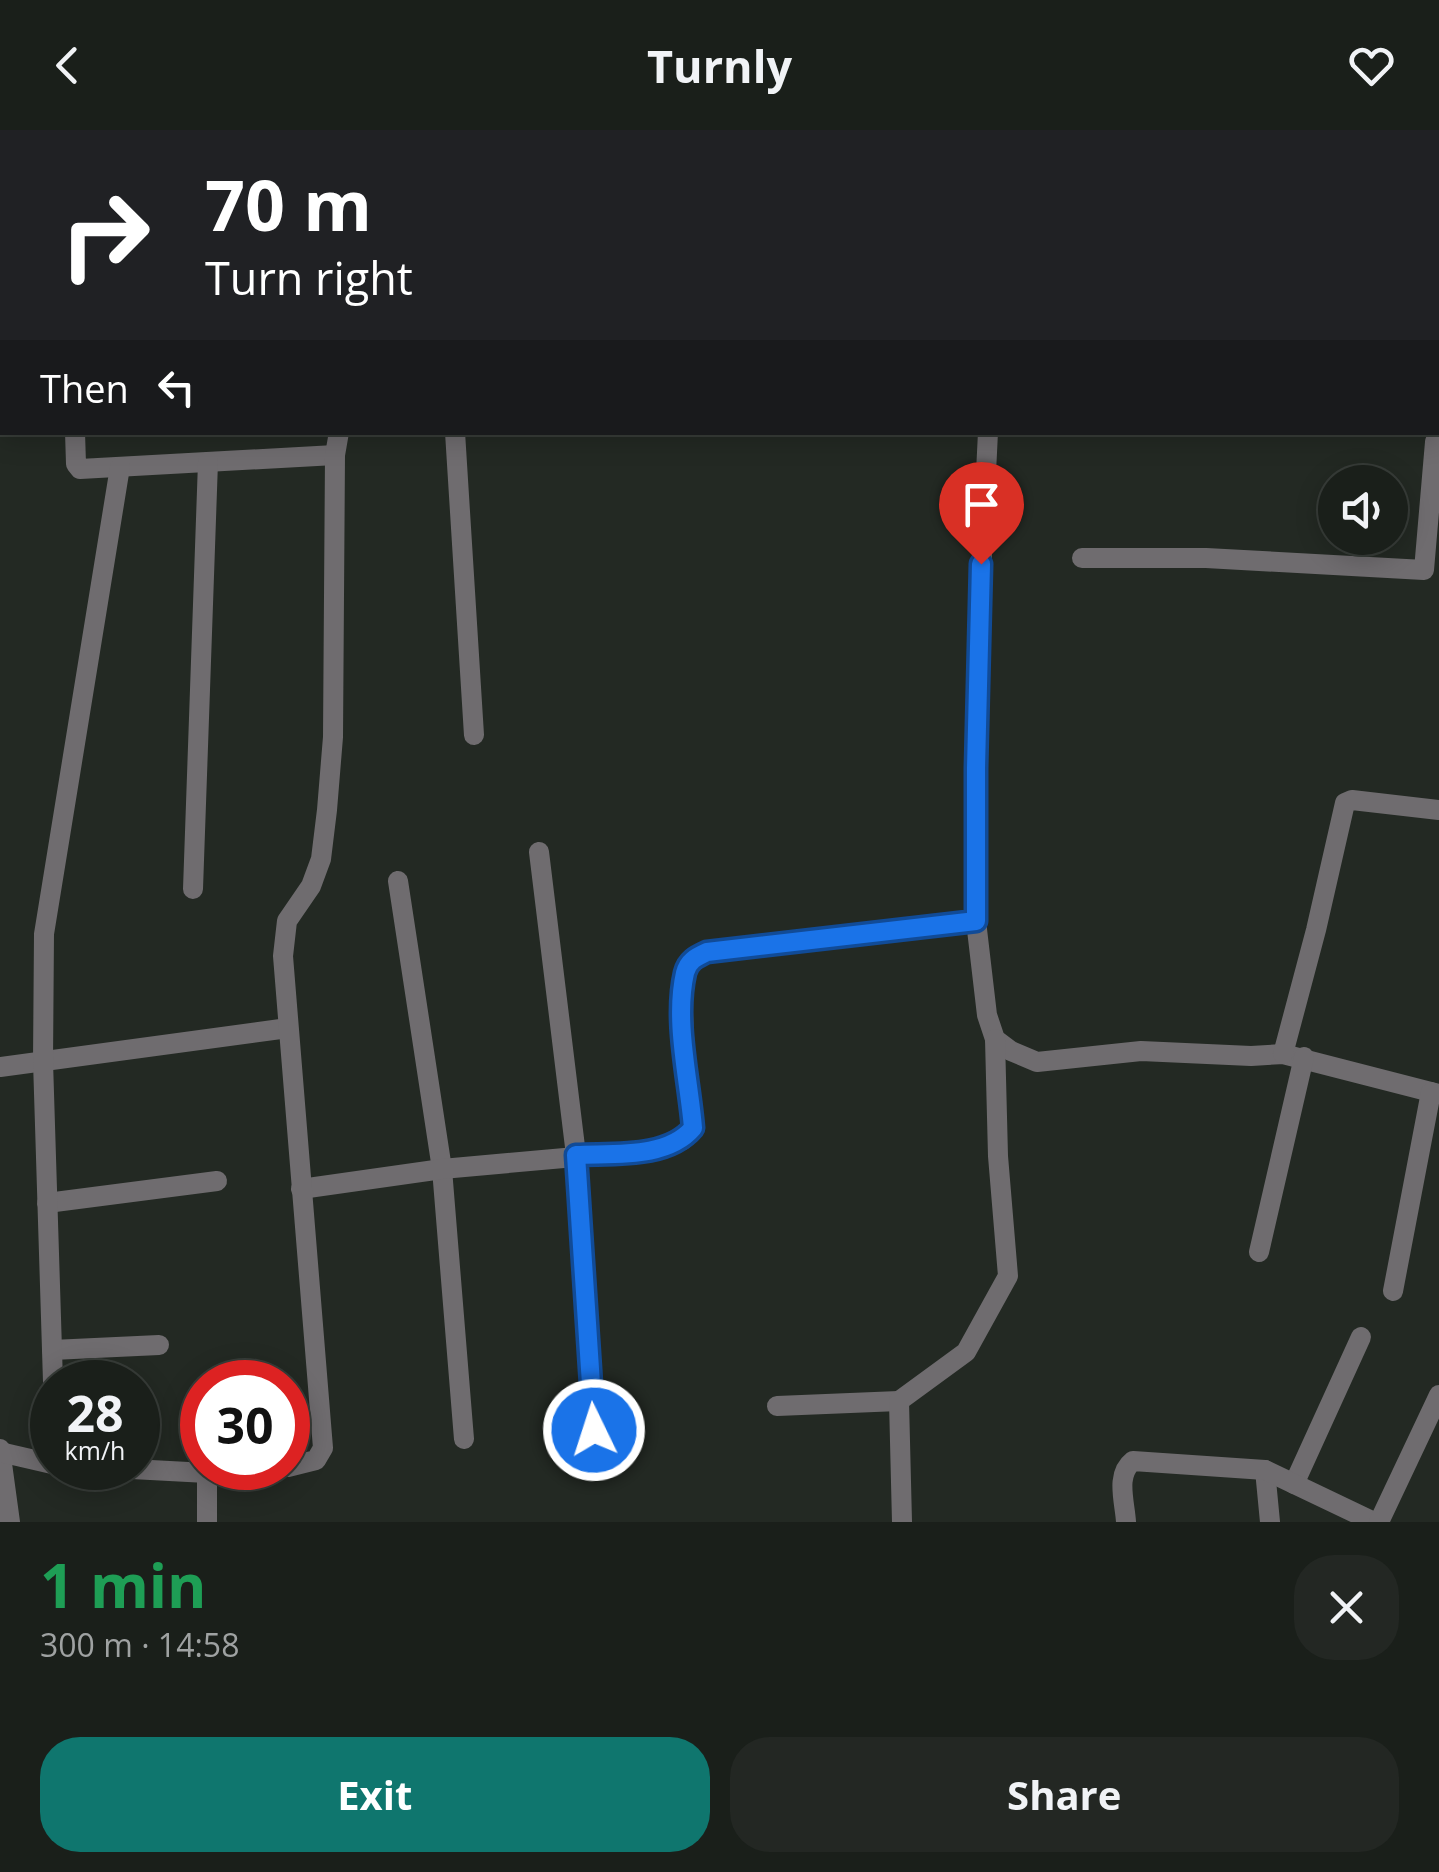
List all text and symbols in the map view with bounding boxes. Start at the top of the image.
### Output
text: Turnly [647,35,792,96]
icon: back [40,38,95,93]
icon: heart [1344,38,1399,93]
text: 70 m [205,156,372,252]
icon: right [40,170,170,300]
text: Turn right [205,247,413,308]
icon: left [149,360,204,415]
text: Then [40,362,129,414]
pin [939,462,1024,565]
map controls [1318,465,1408,555]
button: sound [1318,465,1408,555]
icon: arrive [954,477,1009,532]
speed limit sign: 30 [180,1360,310,1490]
position arrow [542,1378,646,1482]
text: 28 [66,1379,124,1447]
text: km/h [65,1433,125,1467]
text: 1 min [40,1544,207,1626]
button: close [1294,1555,1399,1660]
text: 300 m · 14:58 [40,1623,239,1666]
button: Exit [40,1737,710,1852]
button: Share [730,1737,1399,1852]

